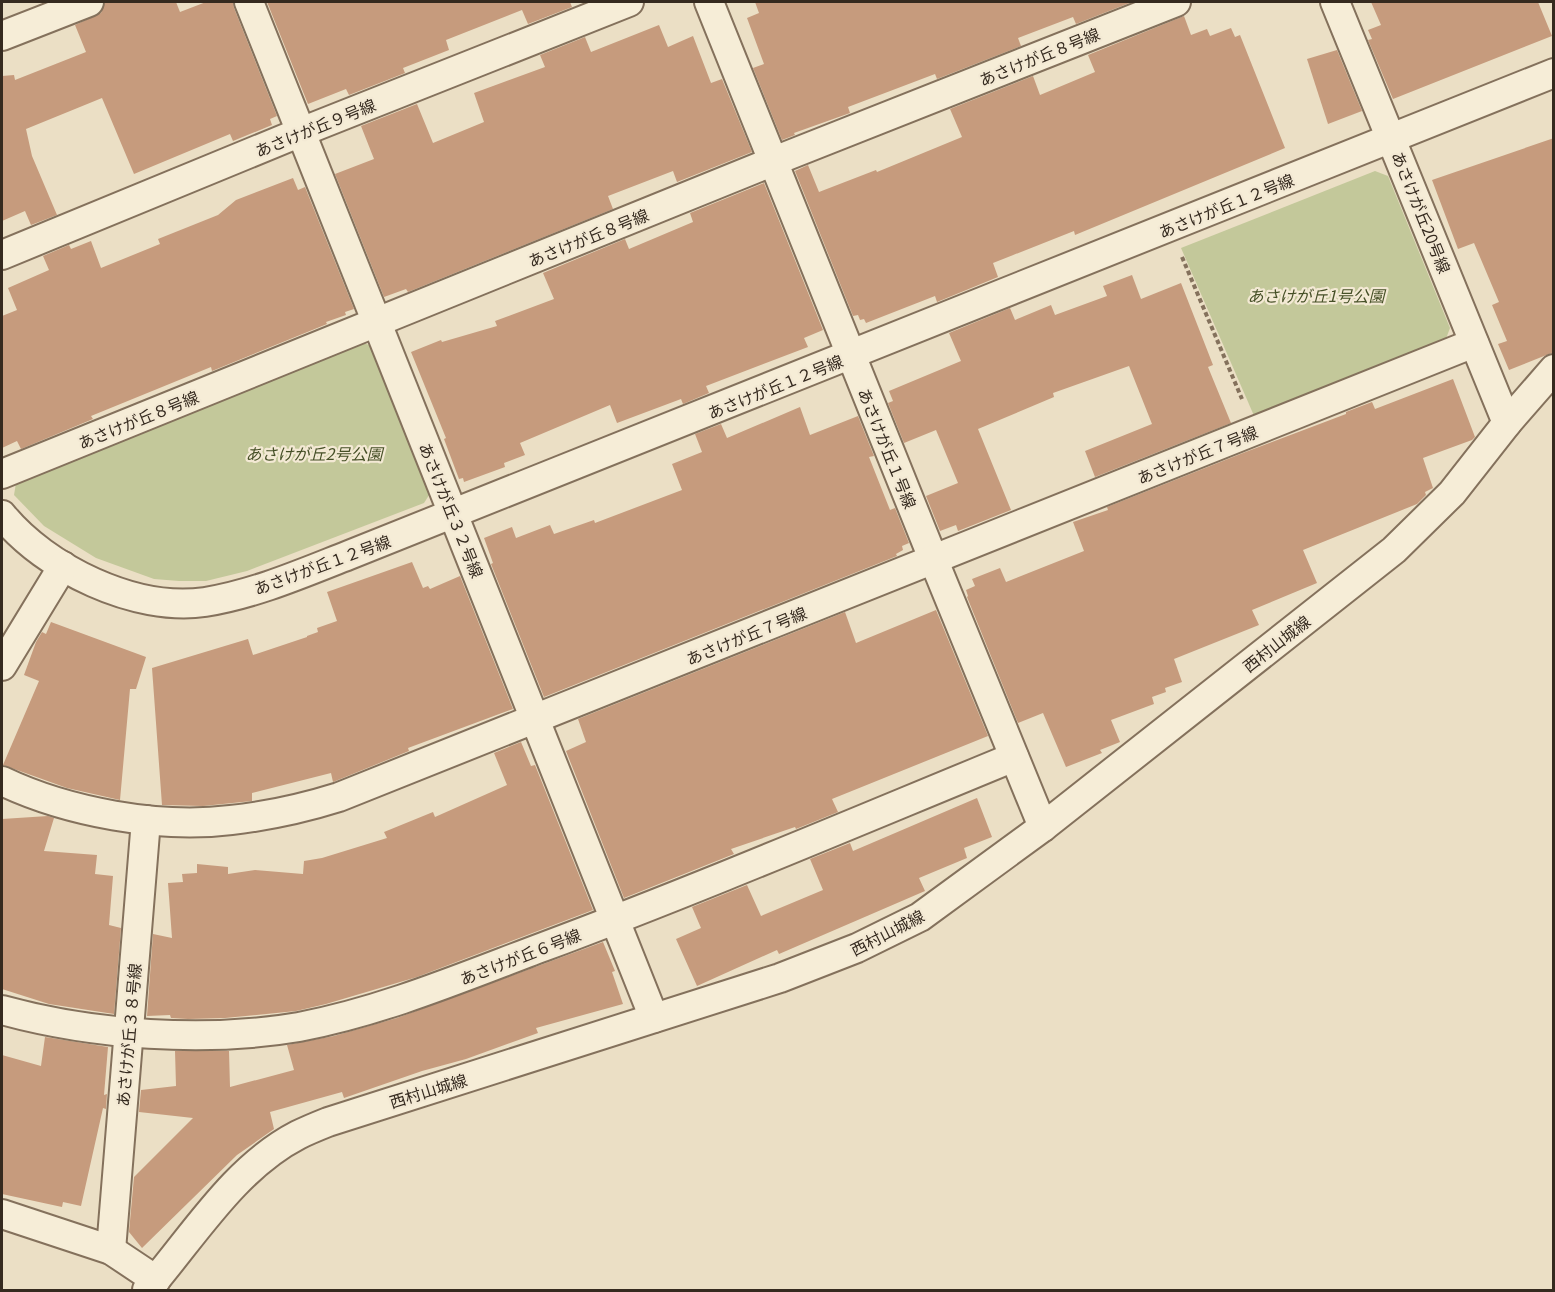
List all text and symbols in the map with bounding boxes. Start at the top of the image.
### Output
street label: あさけが丘８号線 [975,21,1103,91]
street label: あさけが丘９号線 [251,92,379,162]
street label: あさけが丘20号線 [1387,147,1457,277]
street label: あさけが丘１２号線 [1155,167,1297,243]
street label: あさけが丘８号線 [524,202,652,272]
park label: あさけが丘1号公園 [1248,283,1386,307]
street label: あさけが丘１２号線 [704,348,846,424]
street label: あさけが丘８号線 [74,384,202,454]
street label: あさけが丘１号線 [853,384,923,512]
street label: あさけが丘７号線 [1133,419,1261,489]
street label: あさけが丘３２号線 [414,439,490,581]
park label: あさけが丘2号公園 [246,441,384,465]
street label: あさけが丘１２号線 [250,528,394,600]
street label: あさけが丘７号線 [682,600,810,670]
street label: 西村山城線 [1237,609,1315,677]
street label: 西村山城線 [846,903,928,961]
street label: あさけが丘６号線 [456,922,584,990]
street label: あさけが丘３８号線 [110,962,146,1108]
street label: 西村山城線 [386,1067,470,1113]

